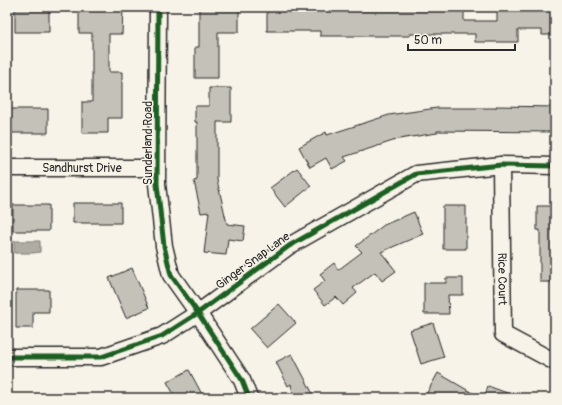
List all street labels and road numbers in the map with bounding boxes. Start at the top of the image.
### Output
street label: Sunderland Road [141,101,156,185]
street label: Sandhurst Drive [42,161,122,176]
street label: Ginger Snap Lane [213,229,293,293]
street label: Rice Court [495,253,510,306]

